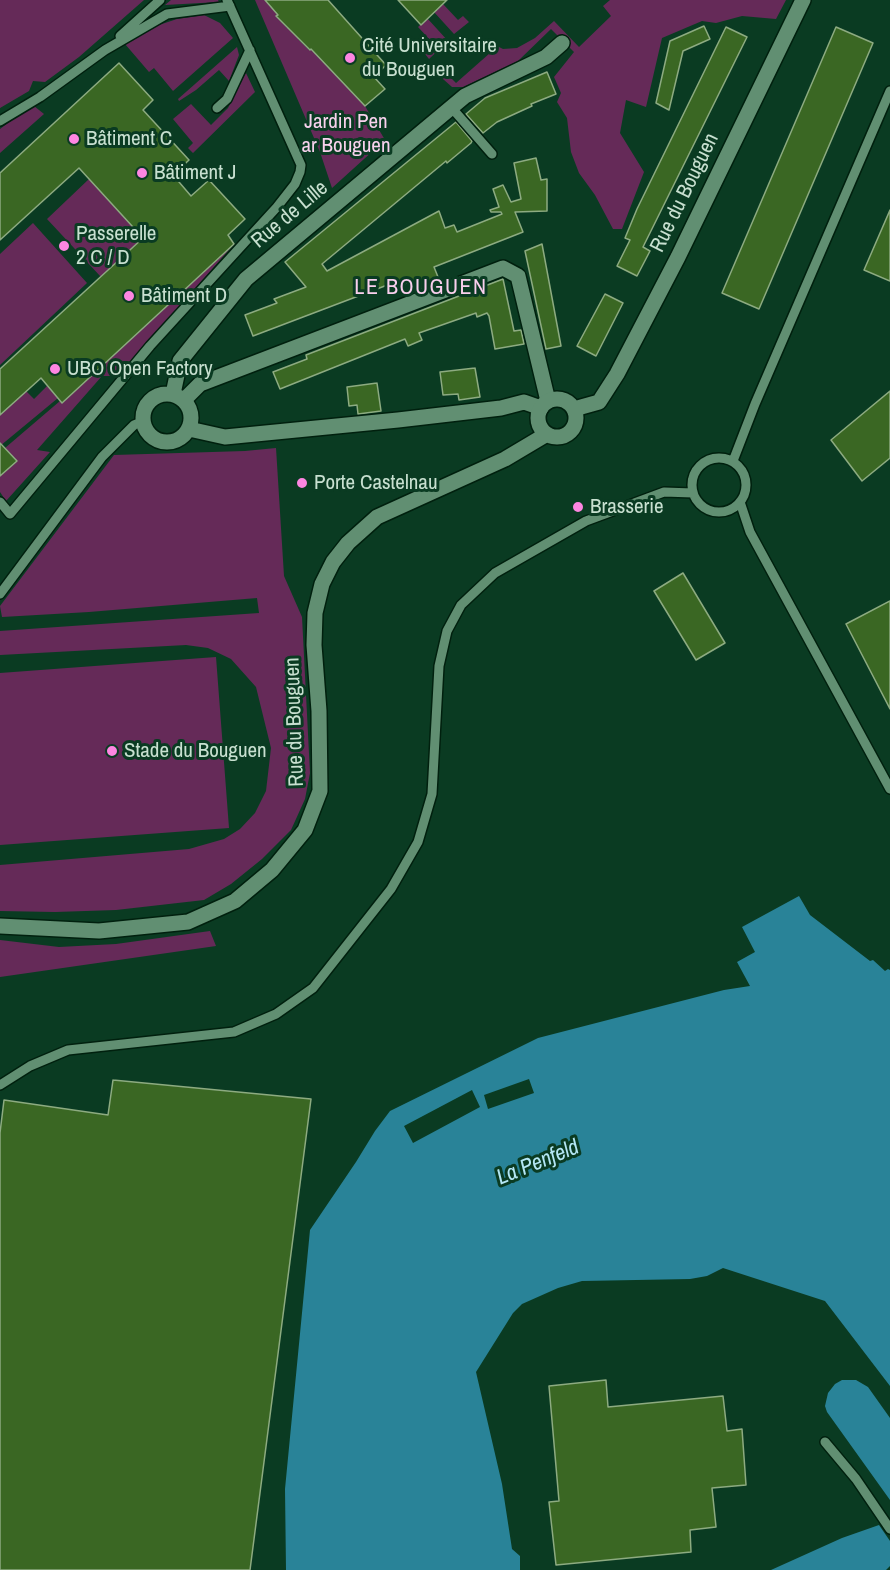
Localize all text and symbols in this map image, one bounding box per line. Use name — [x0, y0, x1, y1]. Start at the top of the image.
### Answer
place label: Cité Universitaire du Bouguen — [362, 33, 497, 83]
marker: Cité Universitaire du Bouguen — [343, 51, 357, 65]
park label: Jardin Pen ar Bouguen — [301, 109, 391, 159]
place label: Bâtiment C — [86, 126, 172, 152]
street label: Rue du Bouguen — [645, 129, 725, 257]
marker: Bâtiment C — [67, 132, 81, 146]
place label: Bâtiment J — [154, 160, 236, 186]
marker: Bâtiment J — [135, 166, 149, 180]
street label: Rue de Lille — [247, 176, 333, 254]
place label: Passerelle 2 C / D — [76, 221, 156, 271]
marker: Passerelle 2 C / D — [57, 239, 71, 253]
district label: LE BOUGUEN — [354, 275, 488, 301]
place label: Bâtiment D — [141, 283, 227, 309]
marker: Bâtiment D — [122, 289, 136, 303]
place label: UBO Open Factory — [67, 356, 213, 382]
marker: UBO Open Factory — [48, 362, 62, 376]
place label: Porte Castelnau — [314, 470, 437, 496]
marker: Porte Castelnau — [295, 476, 309, 490]
place label: Brasserie — [590, 494, 664, 520]
marker: Brasserie — [571, 500, 585, 514]
street label: Rue du Bouguen — [280, 657, 310, 787]
place label: Stade du Bouguen — [124, 738, 267, 764]
marker: Stade du Bouguen — [105, 744, 119, 758]
water label: La Penfeld — [493, 1135, 583, 1191]

